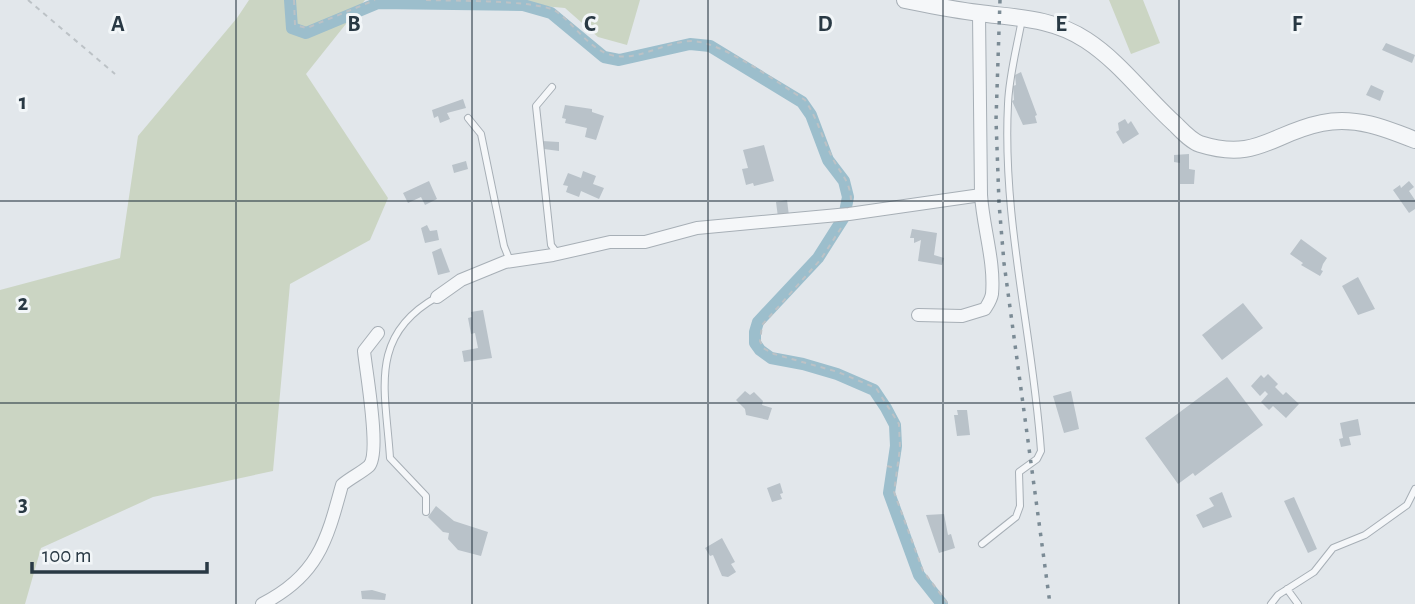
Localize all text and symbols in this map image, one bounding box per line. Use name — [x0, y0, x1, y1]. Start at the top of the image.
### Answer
text: A — [111, 13, 125, 36]
text: B — [347, 13, 361, 36]
text: C — [584, 13, 596, 36]
text: D — [817, 13, 833, 36]
text: E — [1055, 13, 1067, 36]
text: F — [1292, 13, 1303, 36]
text: 1 — [19, 91, 27, 114]
text: 2 — [18, 292, 29, 315]
text: 3 — [18, 493, 28, 516]
scale bar — [32, 530, 206, 574]
text: 100 m — [42, 545, 92, 566]

